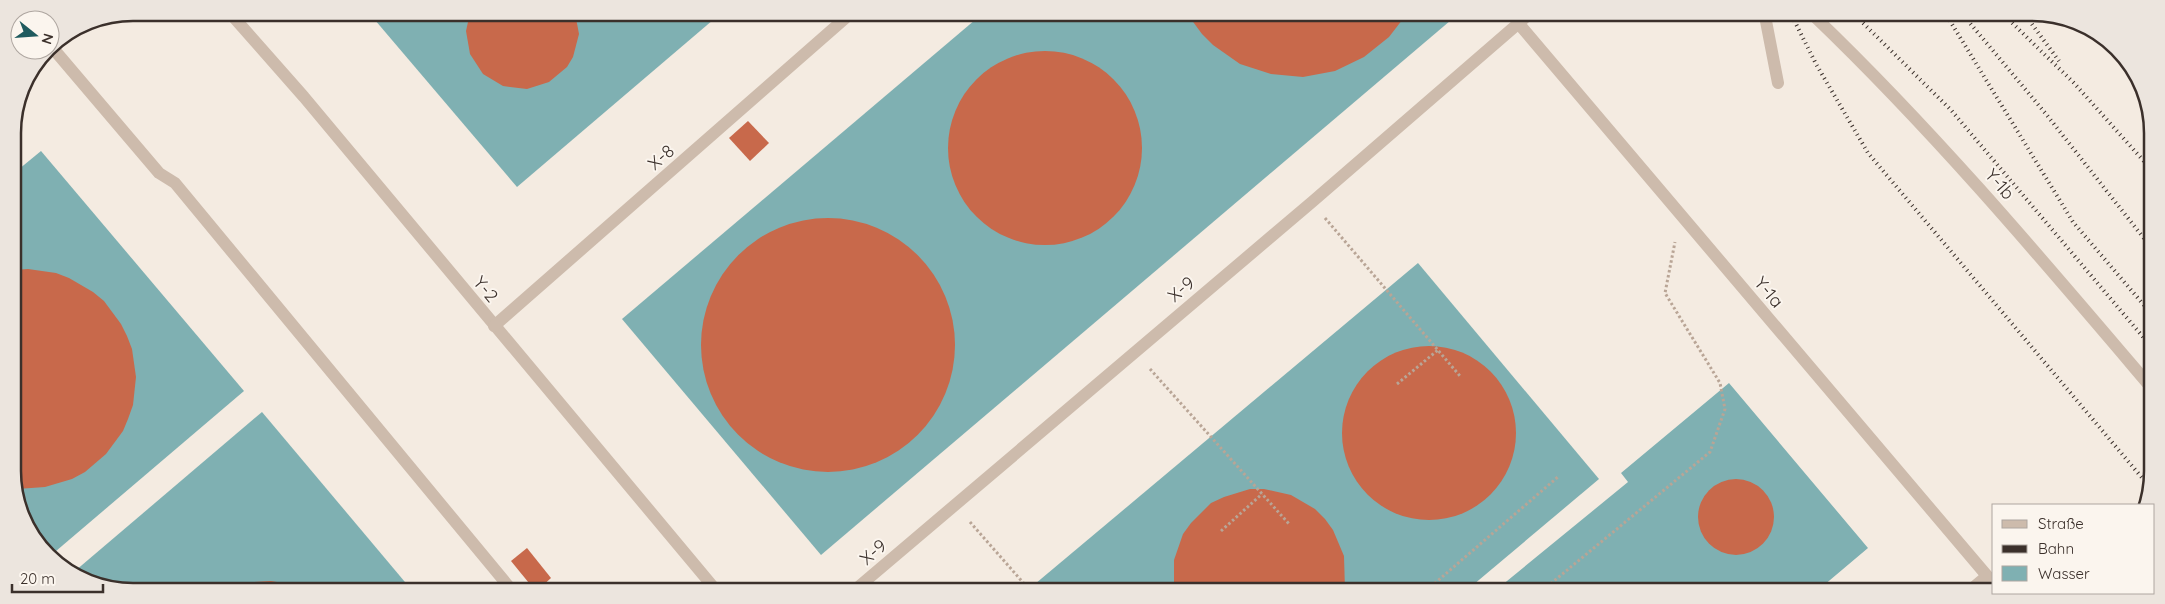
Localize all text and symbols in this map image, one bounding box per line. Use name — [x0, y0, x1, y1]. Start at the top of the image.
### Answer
north arrow — [10, 10, 60, 60]
text: N — [37, 31, 58, 46]
street label: X-8 — [643, 139, 679, 175]
street label: Y-1b — [1980, 164, 2020, 204]
street label: Y-2 — [468, 271, 504, 307]
street label: X-9 — [1163, 271, 1199, 307]
street label: Y-1a — [1749, 272, 1789, 312]
legend — [1992, 504, 2155, 594]
text: Straße — [2038, 514, 2084, 533]
street label: X-9 — [855, 534, 891, 570]
text: Bahn — [2038, 539, 2074, 558]
scale bar — [12, 562, 104, 594]
text: Wasser — [2038, 564, 2090, 583]
text: 20 m — [20, 569, 55, 588]

